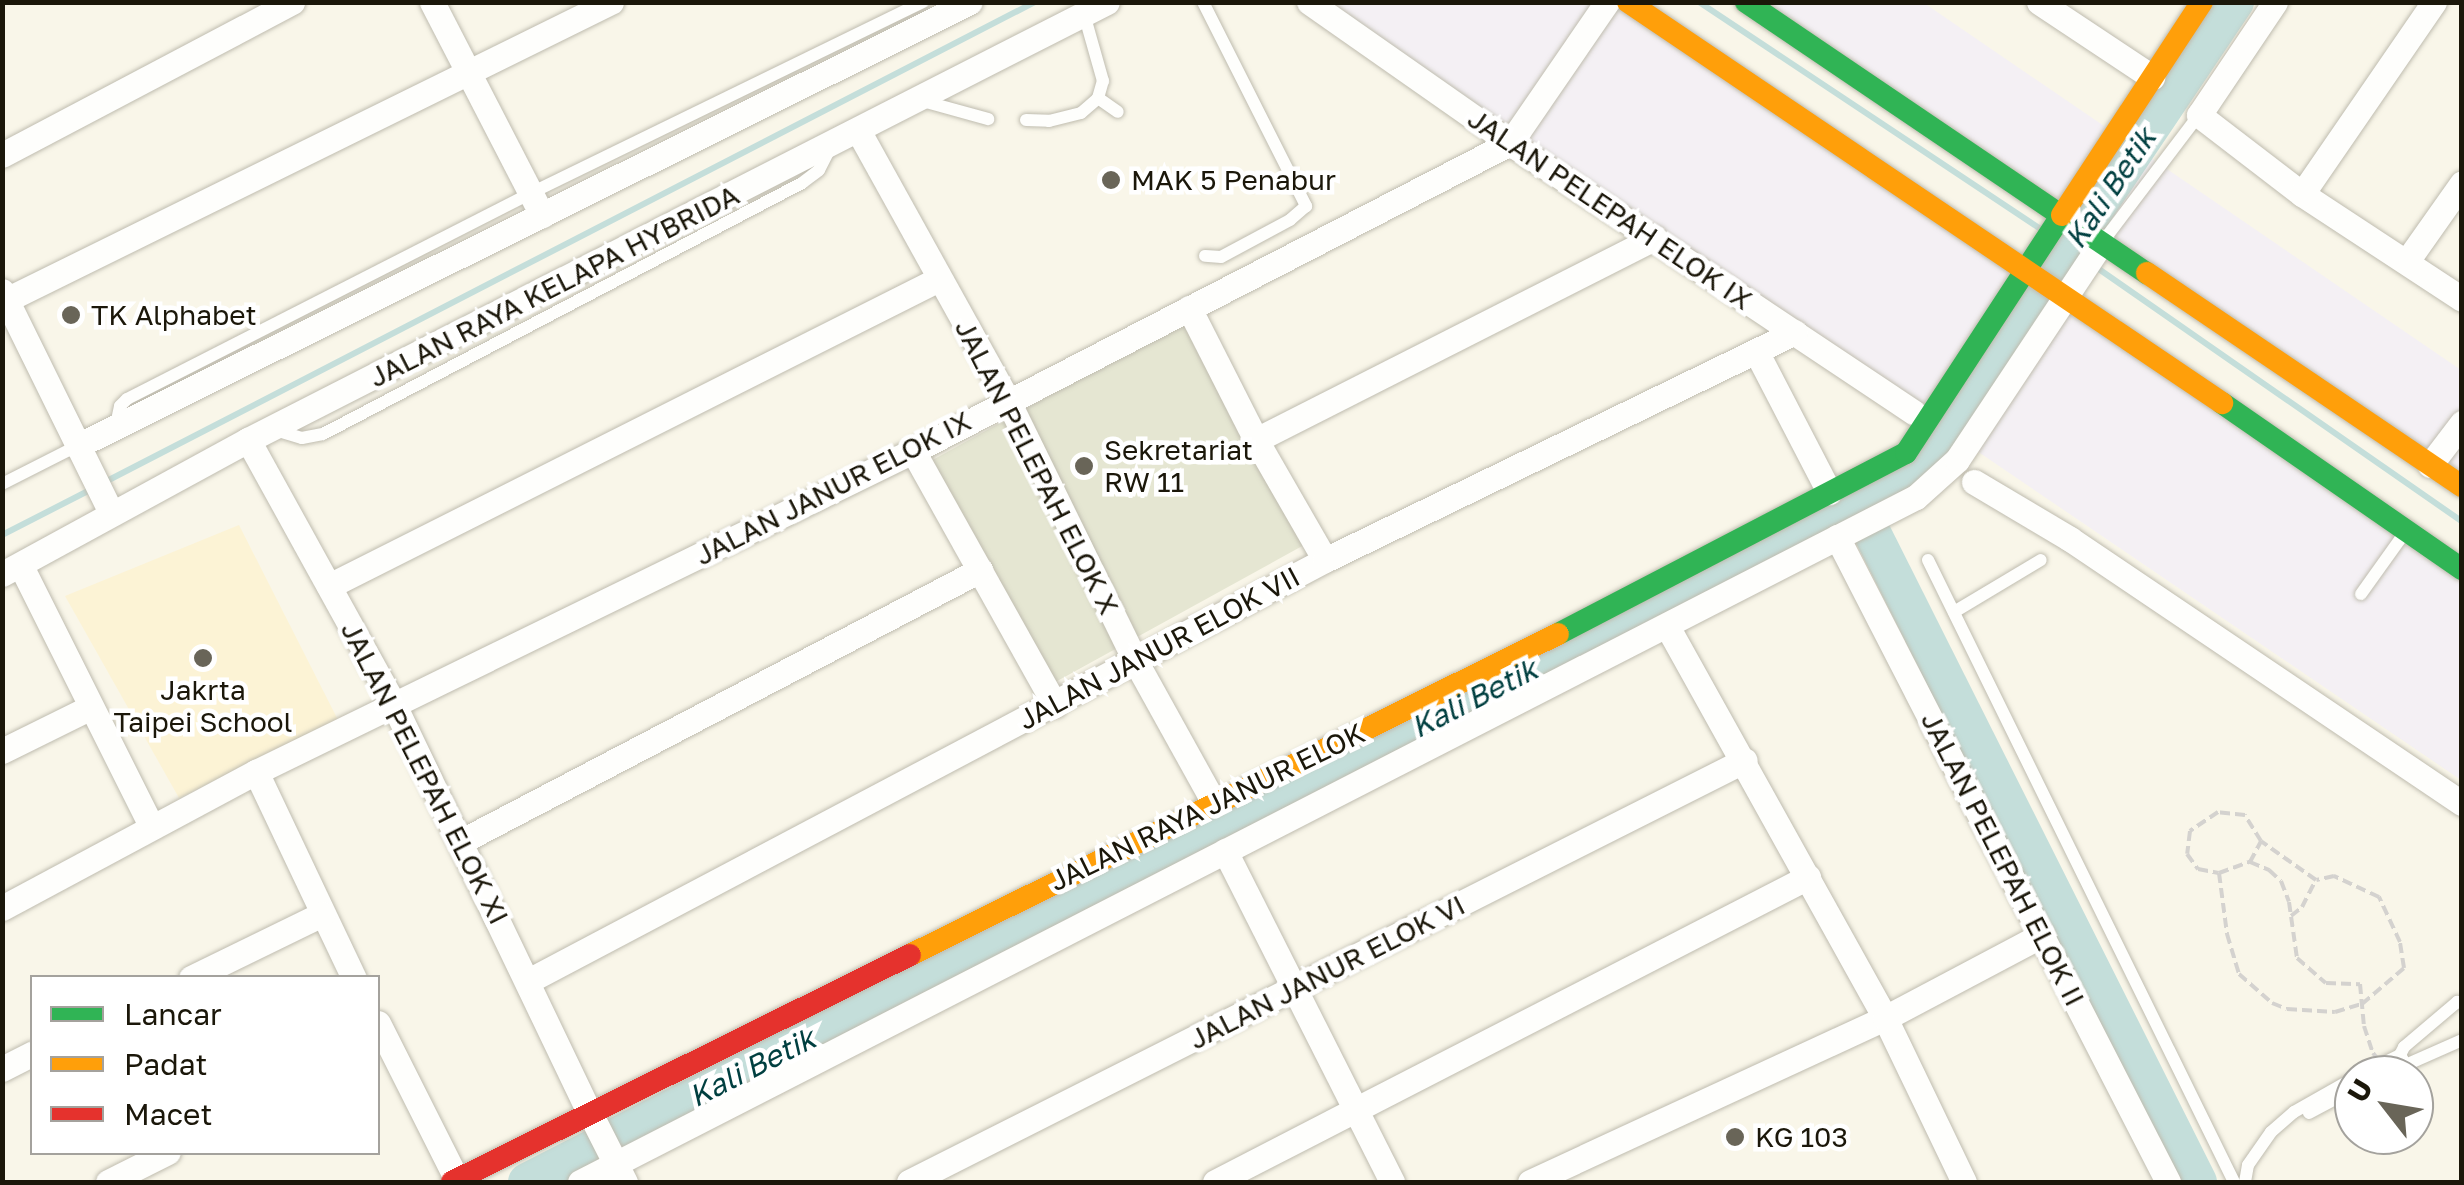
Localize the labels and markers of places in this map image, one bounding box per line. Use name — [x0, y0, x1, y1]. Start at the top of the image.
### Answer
place label: MAK 5 Penabur — [1131, 163, 1336, 197]
marker: MAK 5 Penabur — [1100, 169, 1122, 191]
place label: TK Alphabet — [91, 298, 257, 332]
marker: TK Alphabet — [60, 304, 82, 326]
place label: Sekretariat RW 11 — [1104, 433, 1253, 499]
marker: Sekretariat RW 11 — [1073, 455, 1095, 477]
marker: Jakrta Taipei School — [192, 647, 214, 669]
place label: Jakrta Taipei School — [113, 673, 293, 739]
place label: KG 103 — [1755, 1120, 1848, 1154]
marker: KG 103 — [1724, 1126, 1746, 1148]

